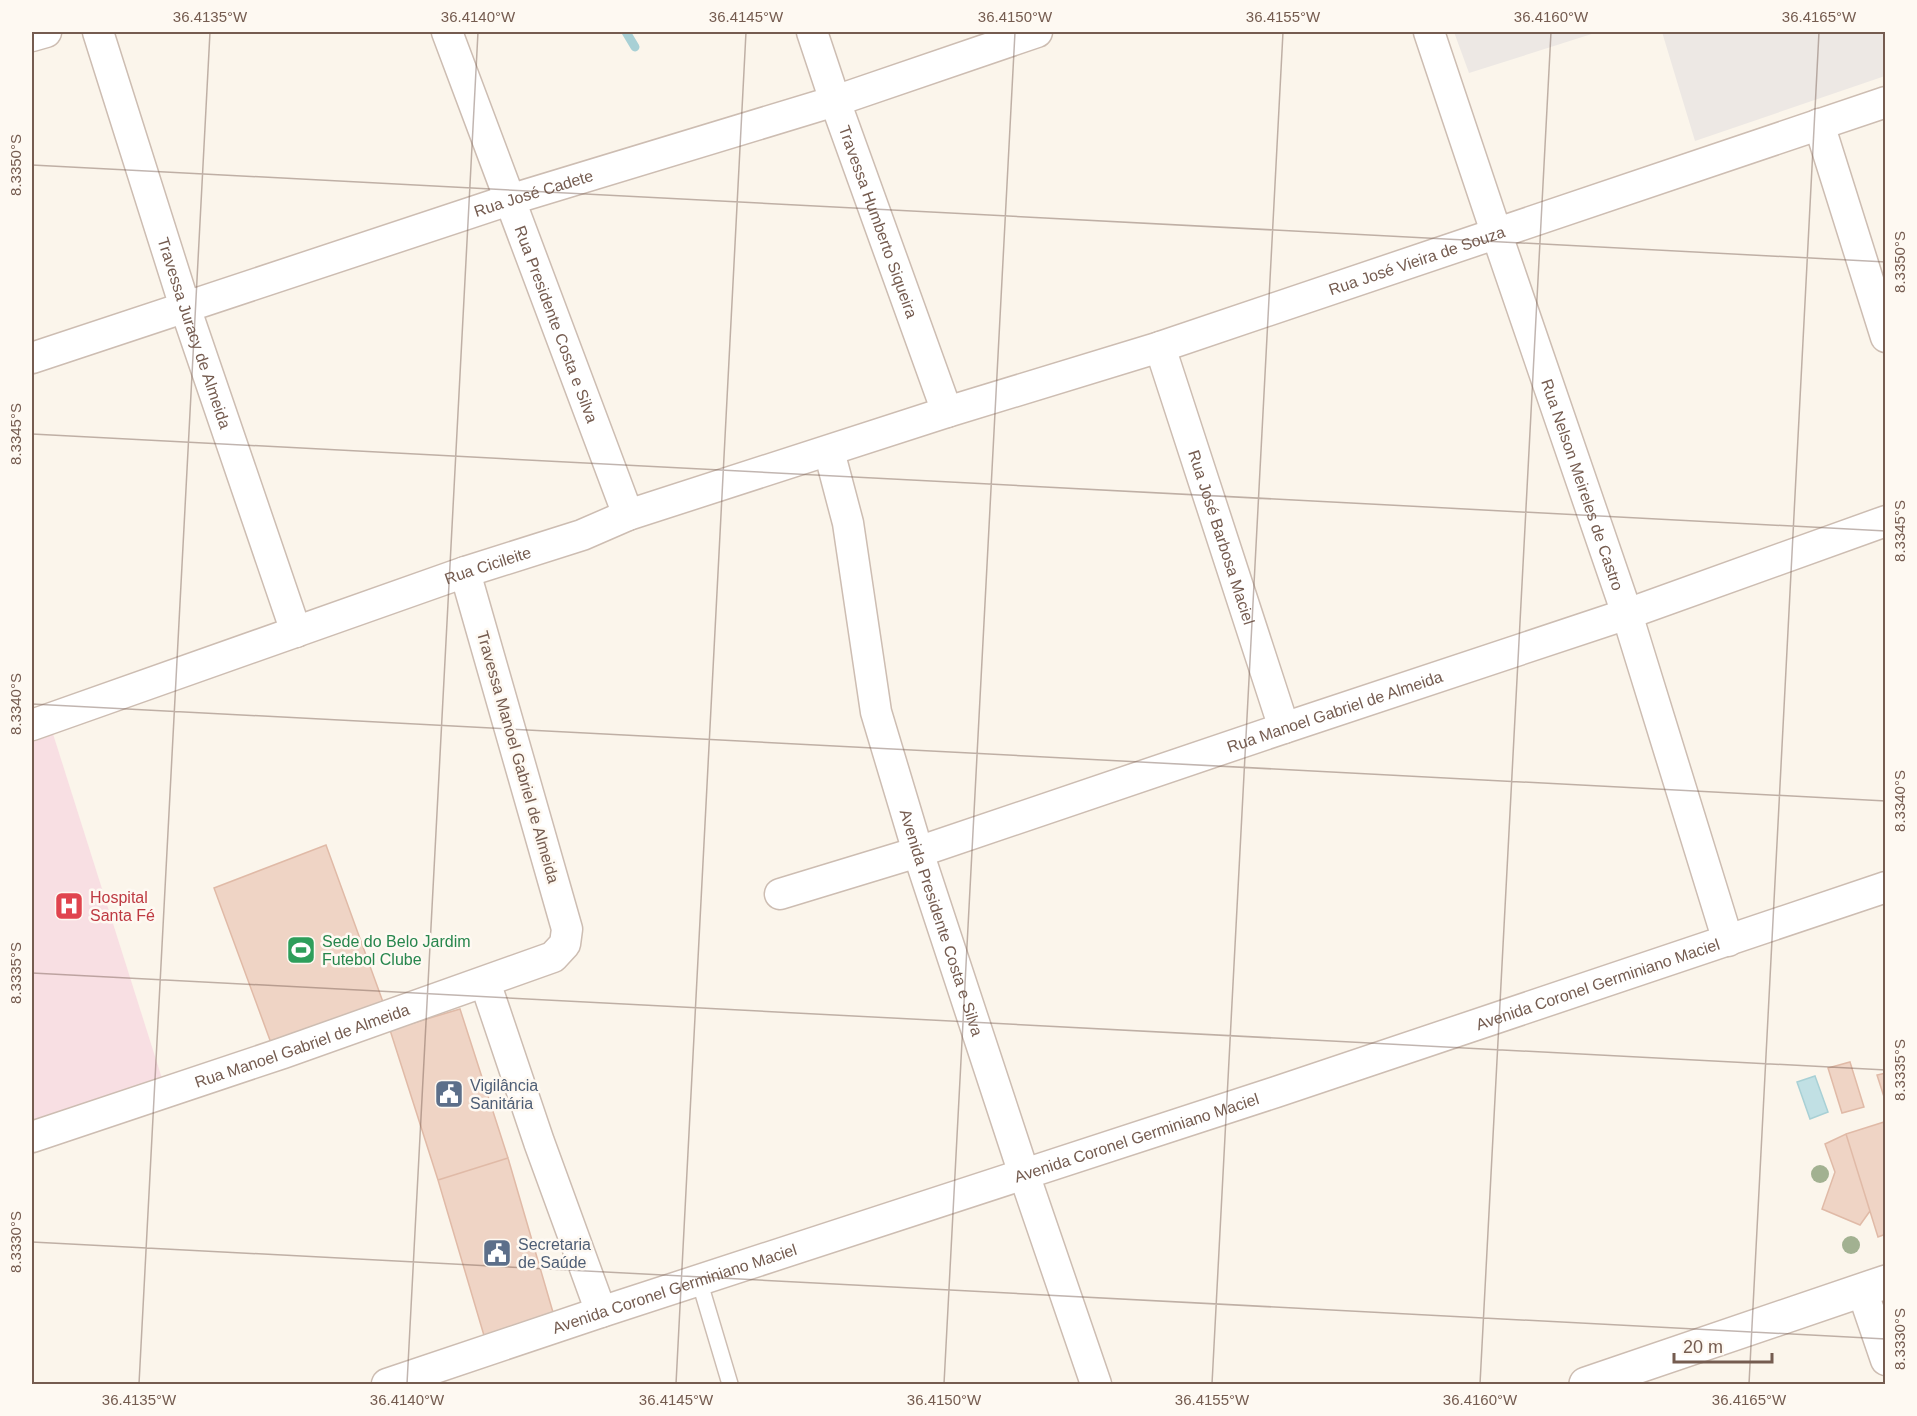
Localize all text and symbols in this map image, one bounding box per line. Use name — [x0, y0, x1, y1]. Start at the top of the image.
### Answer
text: 36.4135°W — [173, 8, 248, 25]
text: 36.4140°W — [441, 8, 516, 25]
text: 36.4145°W — [709, 8, 784, 25]
text: 36.4150°W — [978, 8, 1053, 25]
text: 36.4155°W — [1246, 8, 1321, 25]
text: 36.4160°W — [1514, 8, 1589, 25]
text: 36.4165°W — [1782, 8, 1857, 25]
street label: Travessa Humberto Siqueira — [836, 123, 921, 320]
text: 8.3350°S — [7, 134, 24, 196]
street label: Rua José Cadete — [472, 166, 595, 219]
street label: Rua Presidente Costa e Silva — [512, 223, 601, 425]
street label: Rua José Vieira de Souza — [1326, 223, 1507, 298]
text: 8.3350°S — [1891, 231, 1908, 293]
street label: Travessa Juracy de Almeida — [155, 235, 234, 431]
street label: Rua Nelson Meireles de Castro — [1539, 377, 1627, 593]
text: 8.3345°S — [7, 403, 24, 465]
street label: Rua José Barbosa Maciel — [1186, 448, 1258, 627]
text: 8.3345°S — [1891, 500, 1908, 562]
street label: Rua Cicileite — [442, 543, 533, 587]
street label: Travessa Manoel Gabriel de Almeida — [474, 629, 562, 885]
street label: Rua Manoel Gabriel de Almeida — [1225, 667, 1445, 755]
text: 8.3340°S — [7, 673, 24, 735]
text: 8.3340°S — [1891, 770, 1908, 832]
street label: Avenida Presidente Costa e Silva — [897, 807, 986, 1038]
place label: Hospital Santa Fé — [90, 889, 155, 924]
hospital icon: Hospital Santa Fé — [53, 890, 85, 922]
place label: Sede do Belo Jardim Futebol Clube — [322, 933, 471, 968]
sports icon: Sede do Belo Jardim Futebol Clube — [285, 934, 317, 966]
street label: Avenida Coronel Germiniano Maciel — [1474, 935, 1722, 1033]
text: 8.3335°S — [7, 942, 24, 1004]
street label: Rua Manoel Gabriel de Almeida — [192, 1000, 412, 1090]
text: 8.3335°S — [1891, 1039, 1908, 1101]
place label: Vigilância Sanitária — [470, 1077, 538, 1112]
public building icon: Vigilância Sanitária — [433, 1078, 465, 1110]
street label: Avenida Coronel Germiniano Maciel — [1012, 1090, 1261, 1185]
text: 8.3330°S — [7, 1211, 24, 1273]
place label: Secretaria de Saúde — [518, 1236, 591, 1271]
public building icon: Secretaria de Saúde — [481, 1237, 513, 1269]
street label: Avenida Coronel Germiniano Maciel — [550, 1240, 799, 1336]
text: 8.3330°S — [1891, 1308, 1908, 1370]
scale bar — [1674, 1326, 1772, 1364]
text: 20 m — [1683, 1337, 1723, 1357]
text: 36.4135°W — [102, 1391, 177, 1408]
text: 36.4140°W — [370, 1391, 445, 1408]
text: 36.4145°W — [639, 1391, 714, 1408]
text: 36.4150°W — [907, 1391, 982, 1408]
text: 36.4155°W — [1175, 1391, 1250, 1408]
text: 36.4160°W — [1443, 1391, 1518, 1408]
text: 36.4165°W — [1712, 1391, 1787, 1408]

